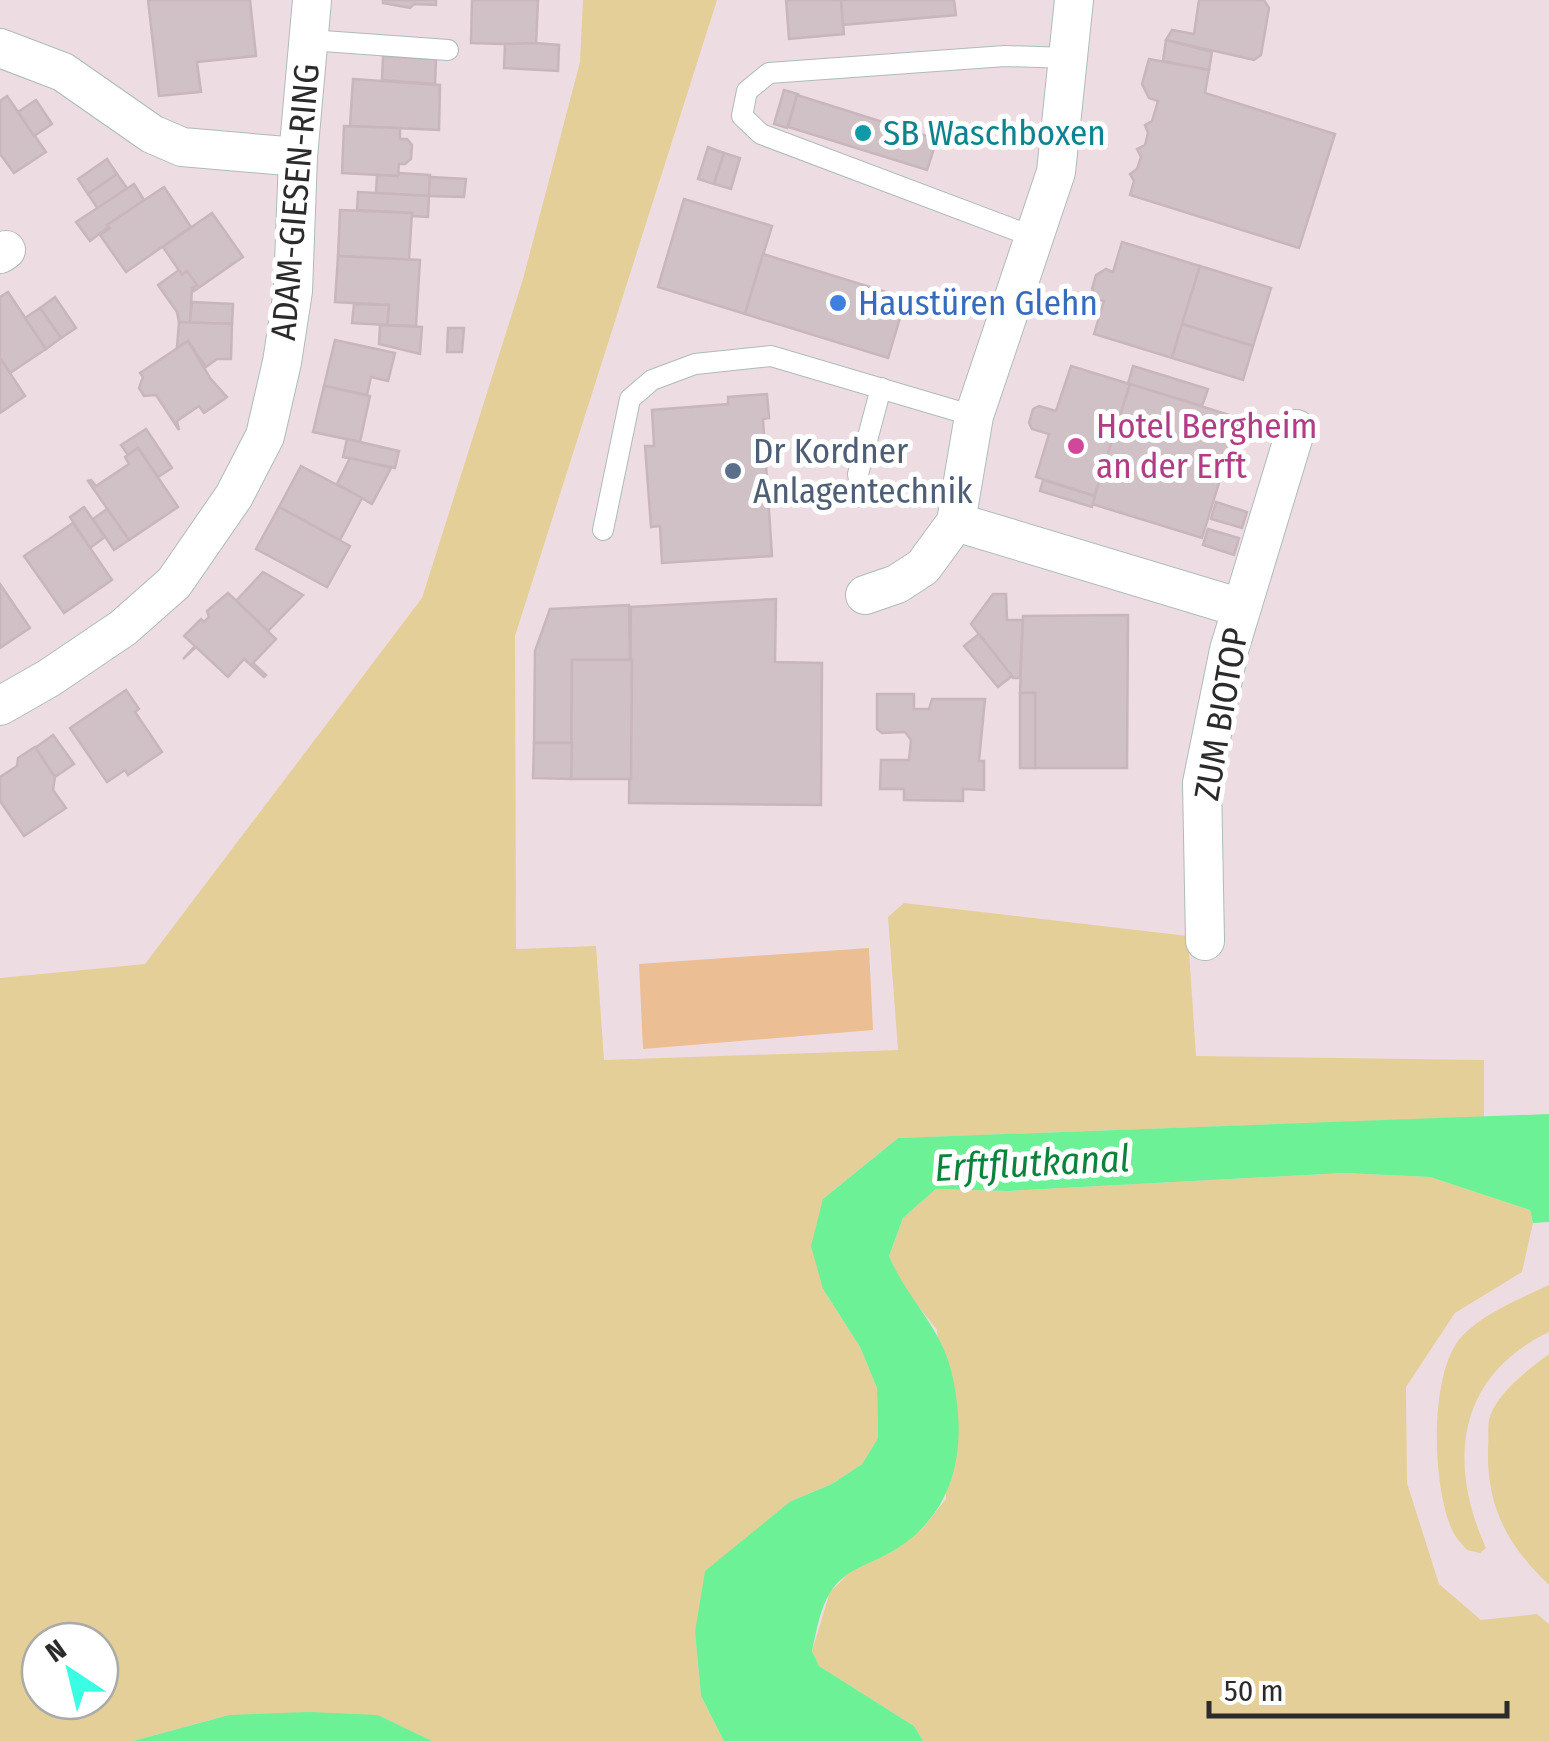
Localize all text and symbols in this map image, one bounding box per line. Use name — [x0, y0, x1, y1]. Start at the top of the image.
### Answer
street label: ADAM-GIESEN-RING — [262, 62, 328, 342]
place label: SB Waschboxen — [883, 112, 1106, 154]
marker: SB Waschboxen — [852, 122, 874, 144]
place label: Haustüren Glehn — [858, 282, 1098, 324]
marker: Haustüren Glehn — [827, 292, 849, 314]
place label: Hotel Bergheim an der Erft — [1096, 405, 1317, 487]
place label: Dr Kordner Anlagentechnik — [753, 430, 973, 512]
marker: Hotel Bergheim an der Erft — [1065, 435, 1087, 457]
marker: Dr Kordner Anlagentechnik — [722, 460, 744, 482]
street label: ZUM BIOTOP — [1185, 625, 1257, 803]
water label: Erftflutkanal — [933, 1135, 1131, 1191]
north arrow — [20, 1621, 120, 1721]
text: N — [40, 1633, 72, 1669]
scale bar — [1209, 1656, 1506, 1718]
text: 50 m — [1224, 1673, 1284, 1709]

